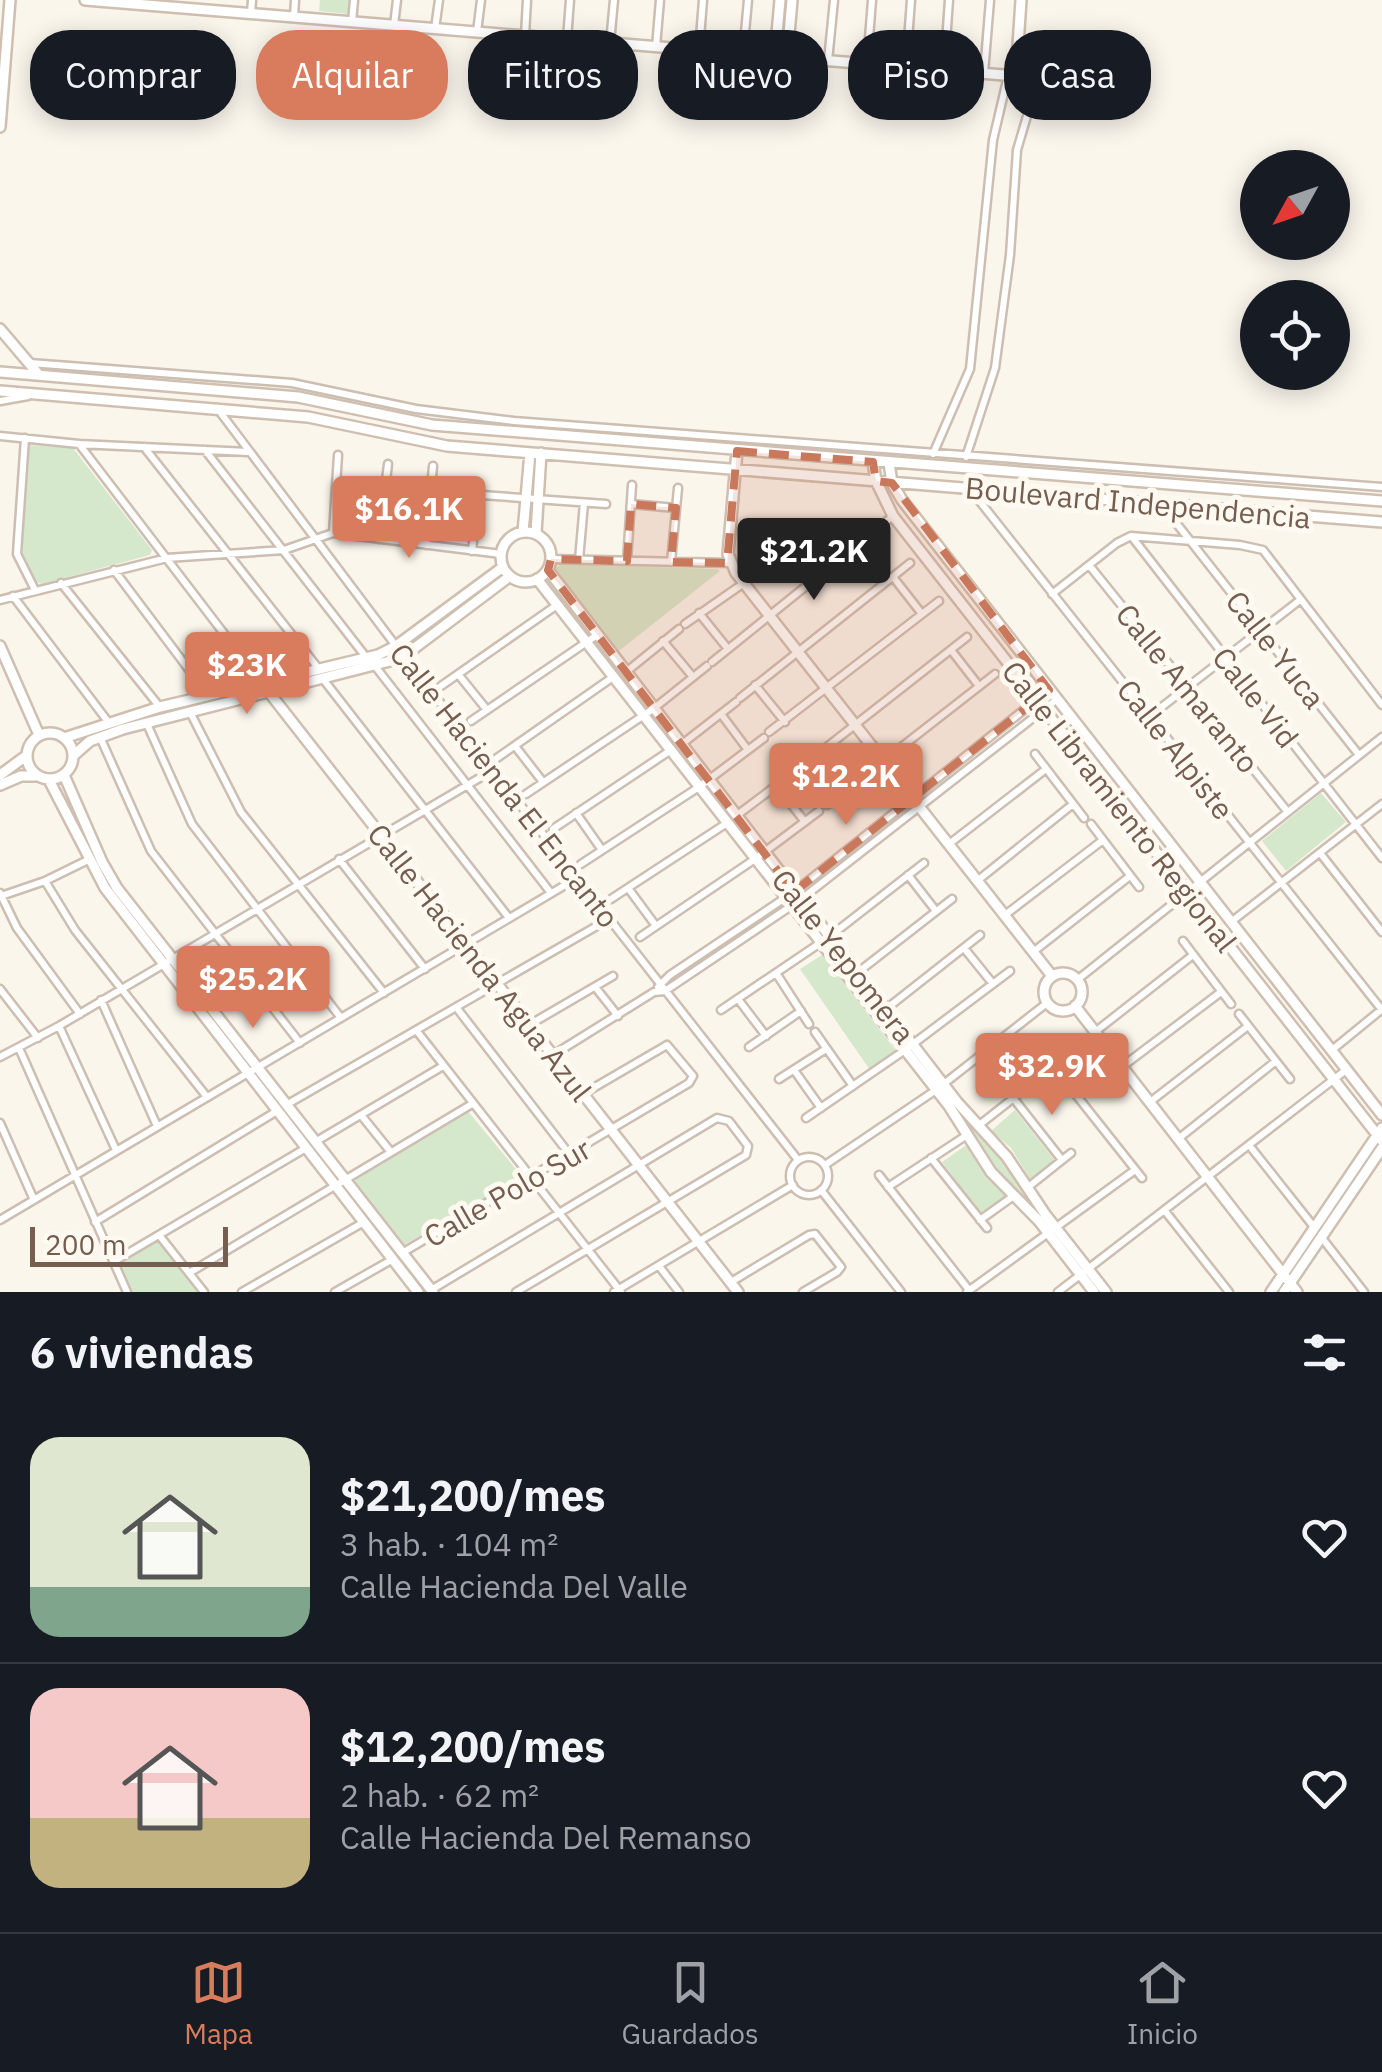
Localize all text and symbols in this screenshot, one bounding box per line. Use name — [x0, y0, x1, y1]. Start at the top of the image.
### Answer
chip: Comprar — [30, 30, 236, 120]
chip: Alquilar — [256, 30, 448, 120]
chip: Filtros — [468, 30, 638, 120]
chip: Nuevo — [658, 30, 828, 120]
chip: Piso — [848, 30, 984, 120]
chip: Casa — [1004, 30, 1151, 120]
north arrow — [1240, 150, 1350, 260]
map controls — [1240, 150, 1350, 390]
button: locate — [1240, 280, 1350, 390]
street label: Boulevard Independencia — [963, 467, 1313, 537]
pin: $16.1K — [328, 476, 490, 561]
text: $16.1K — [354, 487, 464, 529]
pin: $21.2K — [733, 518, 895, 603]
text: $21.2K — [759, 529, 869, 571]
street label: Calle Yuca — [1218, 582, 1334, 716]
street label: Calle Amaranto — [1108, 595, 1268, 781]
pin: $23K — [188, 632, 306, 717]
street label: Calle Hacienda El Encanto — [382, 635, 628, 935]
street label: Calle Vid — [1204, 639, 1308, 755]
text: $23K — [207, 643, 287, 685]
street label: Calle Libramiento Regional — [994, 652, 1246, 960]
street label: Calle Alpiste — [1109, 671, 1243, 827]
pin: $12.2K — [765, 743, 927, 828]
text: $12.2K — [791, 754, 901, 796]
street label: Calle Hacienda Agua Azul — [359, 815, 601, 1109]
street label: Calle Yepomera — [764, 861, 924, 1051]
pin: $25.2K — [172, 946, 334, 1031]
text: $25.2K — [198, 957, 308, 999]
pin: $32.9K — [971, 1033, 1133, 1118]
text: $32.9K — [997, 1044, 1107, 1086]
street label: Calle Polo Sur — [417, 1129, 597, 1255]
scale bar — [30, 1222, 228, 1266]
text: 200 m — [45, 1226, 126, 1263]
text: 6 viviendas — [30, 1325, 254, 1380]
icon: filters — [1297, 1325, 1352, 1380]
text: $21,200/mes — [340, 1468, 605, 1523]
icon: home — [110, 1477, 230, 1597]
icon: heart — [1297, 1510, 1352, 1565]
text: 3 hab. · 104 m² — [340, 1523, 558, 1565]
text: Calle Hacienda Del Valle — [340, 1565, 688, 1607]
text: $12,200/mes — [340, 1719, 605, 1774]
icon: home — [110, 1728, 230, 1848]
icon: heart — [1297, 1761, 1352, 1816]
text: 2 hab. · 62 m² — [340, 1774, 539, 1816]
text: Calle Hacienda Del Remanso — [340, 1816, 752, 1858]
tab: Mapa — [184, 1955, 253, 2052]
tab: Guardados — [621, 1955, 759, 2052]
tab: Inicio — [1127, 1955, 1198, 2052]

